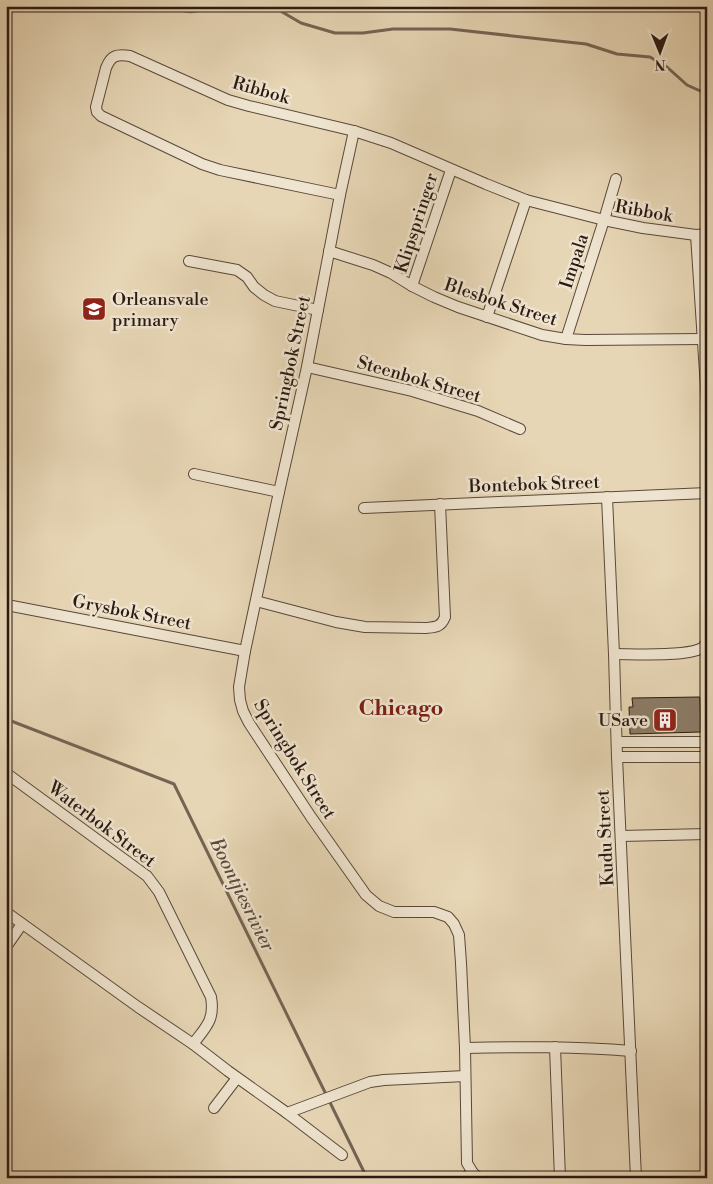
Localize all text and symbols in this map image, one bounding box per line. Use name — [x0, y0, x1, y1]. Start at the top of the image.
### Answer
north arrow — [636, 28, 686, 78]
text: N — [655, 55, 666, 73]
street label: Ribbok — [230, 71, 294, 110]
street label: Klipspringer — [389, 170, 444, 276]
street label: Ribbok — [613, 195, 676, 228]
street label: Impala — [555, 230, 594, 292]
street label: Blesbok Street — [441, 273, 561, 332]
place label: Orleansvale primary — [112, 288, 208, 332]
street label: Springbok Street — [265, 293, 316, 433]
school or university icon: Orleansvale primary — [81, 296, 107, 322]
street label: Steenbok Street — [354, 351, 484, 408]
street label: Bontebok Street — [467, 471, 601, 498]
street label: Grysbok Street — [70, 590, 194, 635]
street label: Springbok Street — [248, 695, 341, 824]
district label: Chicago — [358, 695, 444, 722]
building icon: USave — [652, 707, 678, 733]
place label: USave — [598, 709, 648, 732]
street label: Waterbok Street — [42, 776, 161, 873]
street label: Kudu Street — [591, 788, 620, 887]
water label: Boontjiesrivier — [204, 833, 280, 956]

